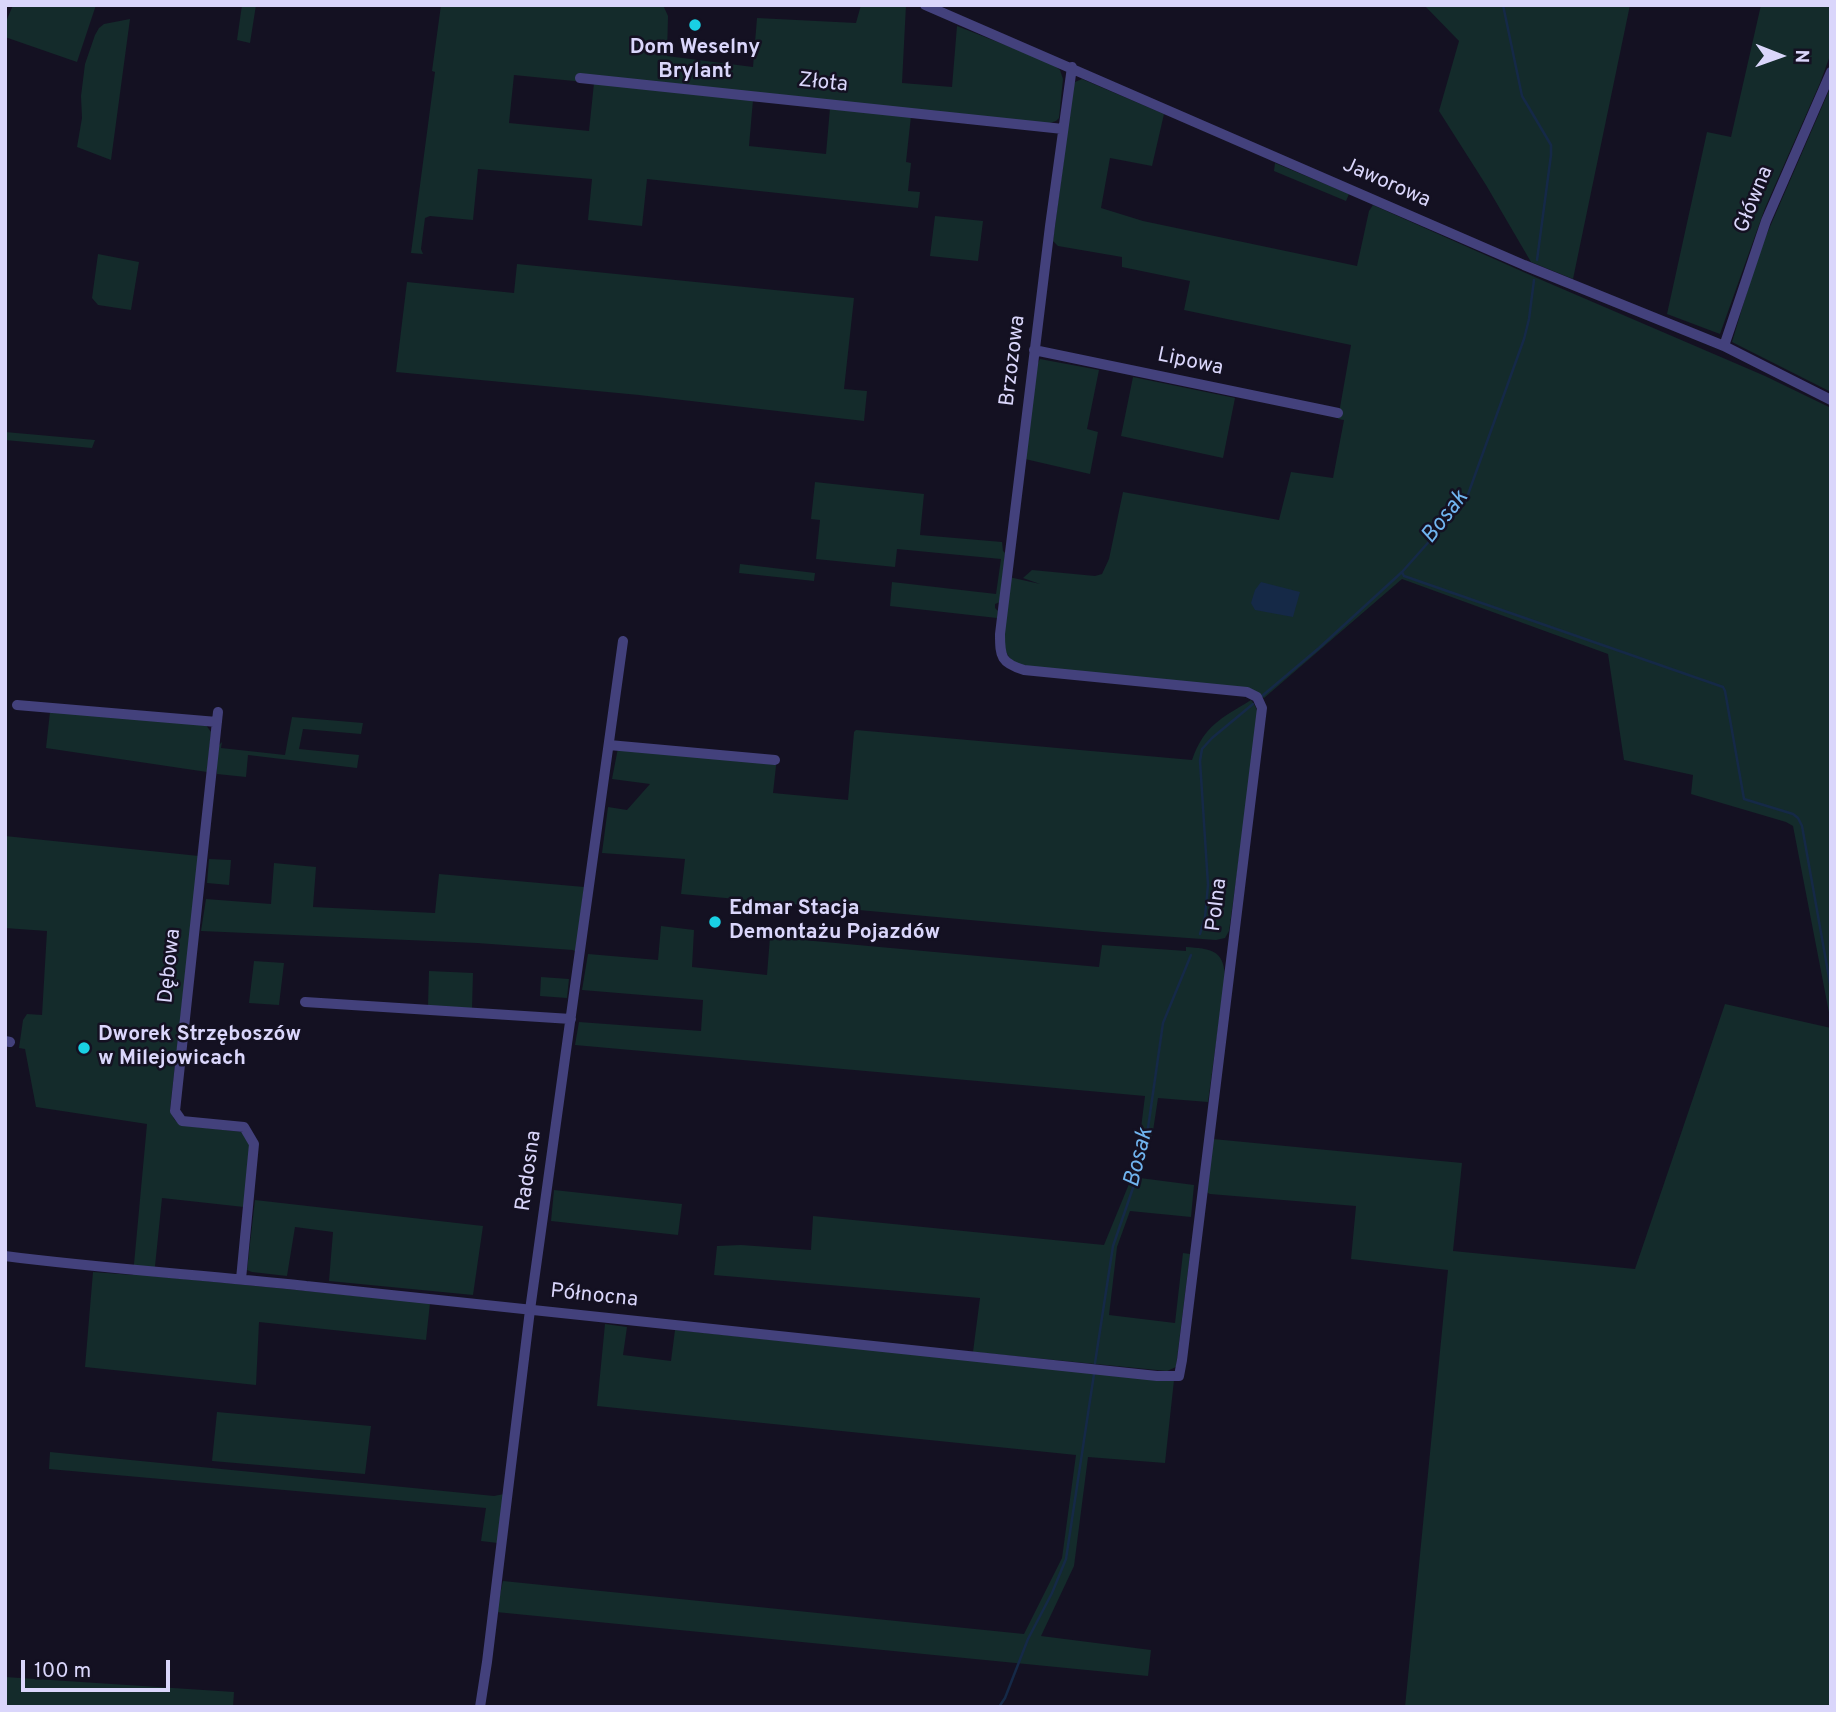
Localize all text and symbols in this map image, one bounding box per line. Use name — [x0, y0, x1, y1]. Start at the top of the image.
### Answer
marker: Dom Weselny Brylant — [687, 17, 703, 33]
north arrow — [1745, 21, 1815, 91]
place label: Dom Weselny Brylant — [630, 36, 760, 86]
text: N — [1789, 49, 1813, 63]
street label: Złota — [797, 69, 849, 99]
street label: Jaworowa — [1338, 153, 1434, 215]
street label: Główna — [1730, 163, 1780, 237]
street label: Brzozowa — [996, 314, 1032, 408]
street label: Lipowa — [1155, 344, 1225, 382]
water label: Bosak — [1417, 486, 1475, 550]
street label: Polna — [1202, 877, 1234, 933]
place label: Edmar Stacja Demontażu Pojazdów — [729, 897, 940, 947]
marker: Edmar Stacja Demontażu Pojazdów — [707, 914, 723, 930]
street label: Dębowa — [155, 927, 187, 1005]
place label: Dworek Strzęboszów w Milejowicach — [98, 1023, 301, 1073]
marker: Dworek Strzęboszów w Milejowicach — [76, 1040, 92, 1056]
water label: Bosak — [1119, 1126, 1161, 1190]
street label: Radosna — [512, 1129, 548, 1213]
street label: Północna — [549, 1280, 639, 1314]
scale bar — [24, 1646, 173, 1690]
text: 100 m — [34, 1658, 91, 1685]

